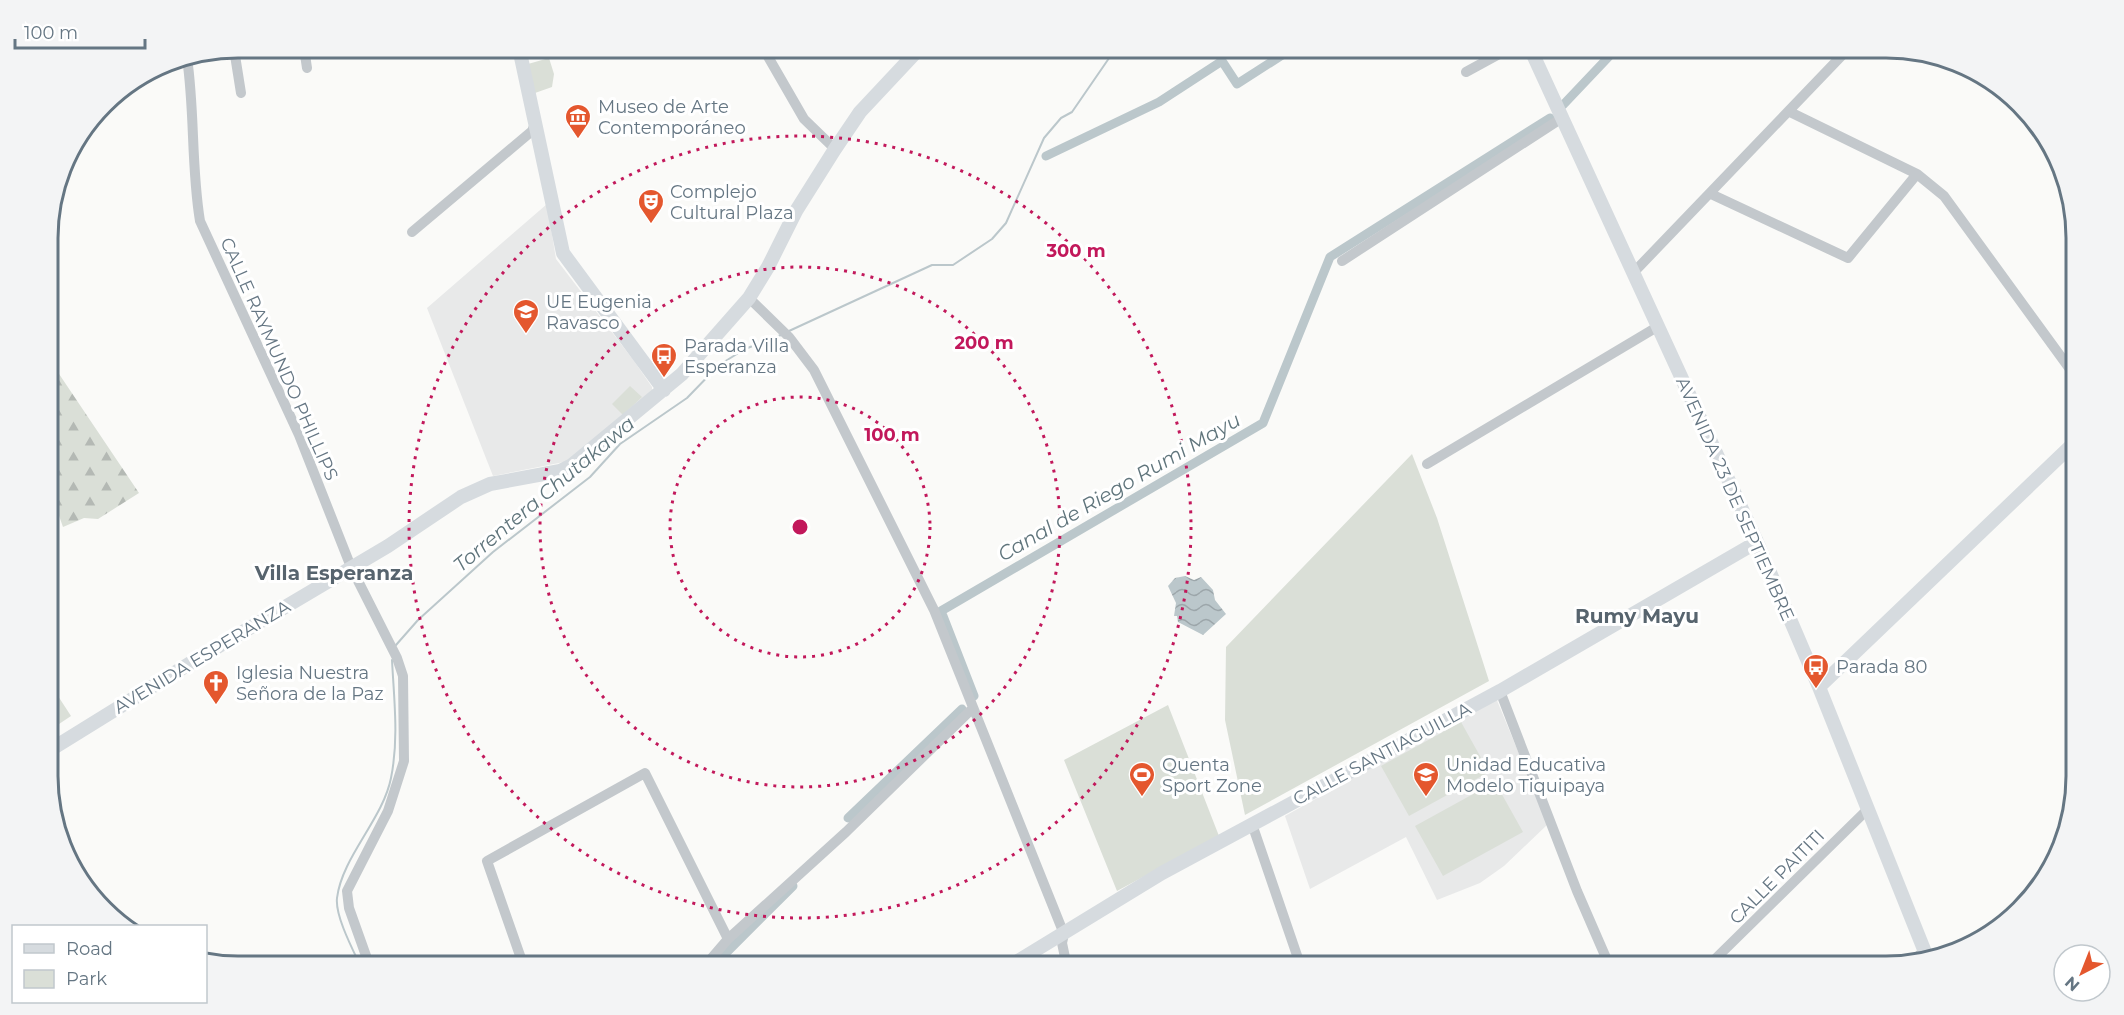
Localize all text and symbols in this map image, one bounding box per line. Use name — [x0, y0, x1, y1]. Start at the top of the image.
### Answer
scale bar — [15, 12, 146, 50]
text: 100 m — [24, 22, 78, 44]
place label: Museo de Arte Contemporáneo — [598, 96, 746, 139]
museum icon: Museo de Arte Contemporáneo — [563, 102, 593, 140]
place label: Complejo Cultural Plaza — [670, 181, 794, 224]
theatre icon: Complejo Cultural Plaza — [636, 187, 666, 225]
street label: CALLE RAYMUNDO PHILLIPS — [215, 234, 343, 484]
text: 300 m — [1045, 240, 1106, 262]
place label: UE Eugenia Ravasco — [546, 291, 652, 334]
school or university icon: UE Eugenia Ravasco — [511, 297, 541, 335]
text: 200 m — [954, 332, 1014, 354]
place label: Parada Villa Esperanza — [684, 335, 789, 378]
bus stop icon: Parada Villa Esperanza — [649, 341, 679, 379]
street label: AVENIDA 23 DE SEPTIEMBRE — [1671, 374, 1799, 624]
water label: Canal de Riego Rumi Mayu — [993, 408, 1245, 566]
water label: Torrentera Chutakawa — [449, 411, 639, 577]
text: 100 m — [864, 424, 920, 446]
centre of rings — [790, 517, 810, 537]
district label: Villa Esperanza — [254, 561, 413, 585]
street label: AVENIDA ESPERANZA — [110, 595, 294, 718]
district label: Rumy Mayu — [1575, 604, 1699, 628]
bus stop icon: Parada 80 — [1801, 652, 1831, 690]
place label: Parada 80 — [1836, 656, 1927, 678]
place label: Iglesia Nuestra Señora de la Paz — [236, 662, 384, 705]
church icon: Iglesia Nuestra Señora de la Paz — [201, 668, 231, 706]
street label: CALLE SANTIAGUILLA — [1289, 698, 1475, 810]
place label: Quenta Sport Zone — [1162, 754, 1262, 797]
place label: Unidad Educativa Modelo Tiquipaya — [1446, 754, 1606, 797]
sports icon: Quenta Sport Zone — [1127, 760, 1157, 798]
school or university icon: Unidad Educativa Modelo Tiquipaya — [1411, 760, 1441, 798]
street label: CALLE PAITITI — [1725, 825, 1829, 929]
legend — [12, 925, 207, 1003]
text: Road — [66, 938, 113, 960]
north arrow — [2052, 943, 2112, 1003]
text: Park — [66, 968, 107, 990]
text: N — [2061, 972, 2083, 995]

